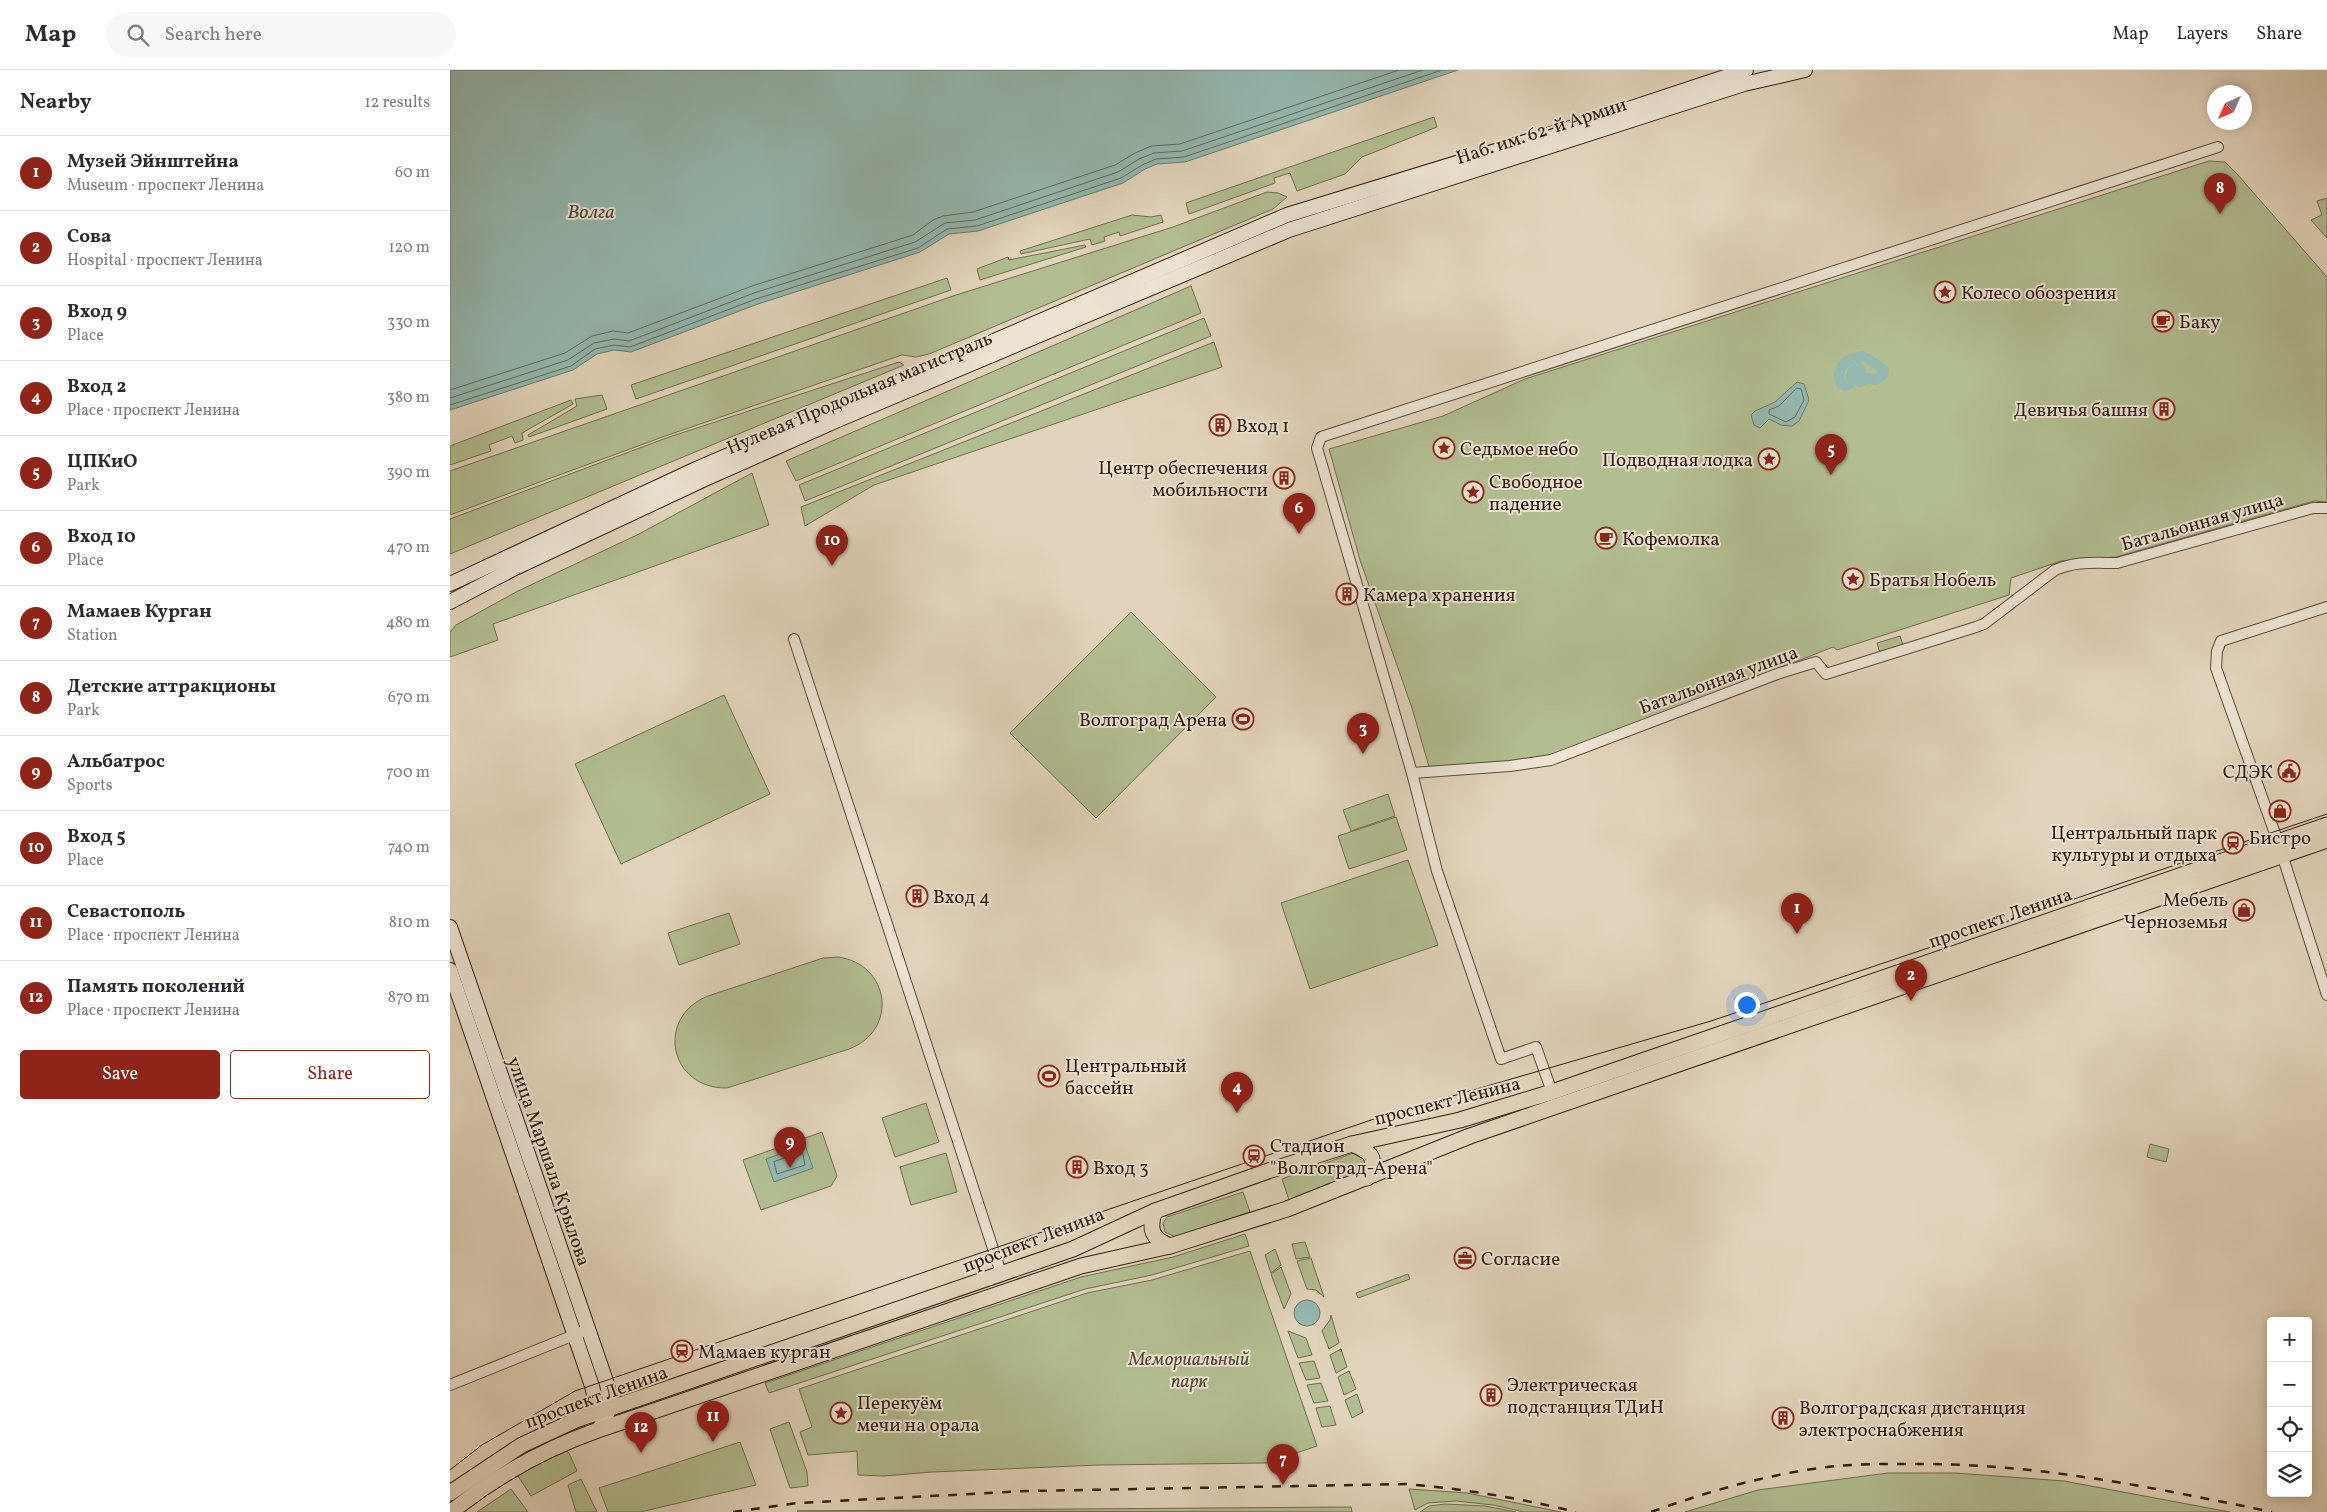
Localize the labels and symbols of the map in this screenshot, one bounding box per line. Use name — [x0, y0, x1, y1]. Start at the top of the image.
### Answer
north arrow — [2207, 85, 2252, 130]
street label: Наб. им. 62-й Армии — [1453, 92, 1630, 172]
pin: 8 — [2204, 173, 2236, 214]
water label: Волга — [567, 199, 615, 227]
place icon: Колесо обозрения — [1933, 280, 1957, 304]
place label: Колесо обозрения — [1961, 281, 2117, 307]
cafe icon: Баку — [2151, 309, 2175, 333]
place label: Баку — [2179, 310, 2220, 336]
street label: Нулевая Продольная магистраль — [723, 326, 997, 462]
building icon: Девичья башня — [2152, 397, 2176, 421]
place label: Девичья башня — [2014, 398, 2148, 424]
building icon: Вход 1 — [1208, 413, 1232, 437]
place label: Вход 1 — [1236, 414, 1289, 440]
pin: 5 — [1815, 434, 1847, 475]
place icon: Седьмое небо — [1432, 436, 1456, 460]
place label: Седьмое небо — [1460, 437, 1578, 463]
place icon: Подводная лодка — [1757, 447, 1781, 471]
place label: Подводная лодка — [1602, 448, 1753, 474]
place label: Центр обеспечения мобильности — [1098, 456, 1268, 504]
building icon: Центр обеспечения мобильности — [1272, 466, 1296, 490]
place label: Свободное падение — [1489, 470, 1583, 518]
place icon: Свободное падение — [1461, 480, 1485, 504]
street label: Батальонная улица — [2118, 487, 2287, 559]
pin: 6 — [1283, 493, 1315, 534]
pin: 10 — [816, 525, 848, 566]
cafe icon: Кофемолка — [1594, 526, 1618, 550]
place label: Кофемолка — [1622, 527, 1720, 553]
place icon: Братья Нобель — [1841, 567, 1865, 591]
place label: Братья Нобель — [1869, 568, 1996, 594]
building icon: Камера хранения — [1335, 582, 1359, 606]
place label: Камера хранения — [1363, 583, 1515, 609]
street label: Батальонная улица — [1635, 640, 1802, 722]
sports icon: Волгоград Арена — [1231, 707, 1255, 731]
place label: Волгоград Арена — [1079, 708, 1227, 734]
pin: 3 — [1347, 713, 1379, 754]
public building icon: СДЭК — [2277, 759, 2301, 783]
place label: СДЭК — [2223, 760, 2273, 786]
shop icon: Бистро — [2268, 799, 2292, 823]
place label: Центральный парк культуры и отдыха — [2051, 821, 2217, 869]
place label: Бистро — [2249, 826, 2311, 852]
station icon: Центральный парк культуры и отдыха — [2221, 831, 2245, 855]
street label: проспект Ленина — [1925, 882, 2076, 956]
building icon: Вход 4 — [905, 884, 929, 908]
place label: Вход 4 — [933, 885, 990, 911]
place label: Мебель Черноземья — [2123, 888, 2228, 936]
pin: 1 — [1781, 893, 1813, 934]
shop icon: Мебель Черноземья — [2232, 898, 2256, 922]
pin: 2 — [1895, 960, 1927, 1001]
your location — [1734, 992, 1760, 1018]
street label: улица Маршала Крылова — [500, 1054, 596, 1270]
place label: Центральный бассейн — [1065, 1054, 1187, 1102]
sports icon: Центральный бассейн — [1037, 1064, 1061, 1088]
street label: проспект Ленина — [1372, 1071, 1523, 1133]
pin: 4 — [1221, 1072, 1253, 1113]
pin: 9 — [774, 1127, 806, 1168]
place label: Стадион "Волгоград-Арена" — [1270, 1134, 1433, 1182]
station icon: Стадион "Волгоград-Арена" — [1242, 1144, 1266, 1168]
building icon: Вход 3 — [1065, 1155, 1089, 1179]
place label: Вход 3 — [1093, 1156, 1149, 1182]
street label: проспект Ленина — [959, 1202, 1108, 1280]
office icon: Согласие — [1453, 1246, 1477, 1270]
place label: Согласие — [1481, 1247, 1560, 1273]
station icon: Мамаев курган — [670, 1339, 694, 1363]
place label: Мамаев курган — [698, 1340, 831, 1366]
park label: Мемориальный парк — [1127, 1347, 1250, 1395]
street label: проспект Ленина — [522, 1360, 672, 1436]
place label: Электрическая подстанция ТДиН — [1507, 1373, 1664, 1421]
building icon: Электрическая подстанция ТДиН — [1479, 1383, 1503, 1407]
place label: Перекуём мечи на орала — [857, 1391, 980, 1439]
place label: Волгоградская дистанция электроснабжения — [1799, 1396, 2026, 1444]
pin: 11 — [697, 1401, 729, 1442]
place icon: Перекуём мечи на орала — [829, 1401, 853, 1425]
building icon: Волгоградская дистанция электроснабжения — [1771, 1406, 1795, 1430]
pin: 12 — [625, 1412, 657, 1453]
pin: 7 — [1267, 1444, 1299, 1485]

